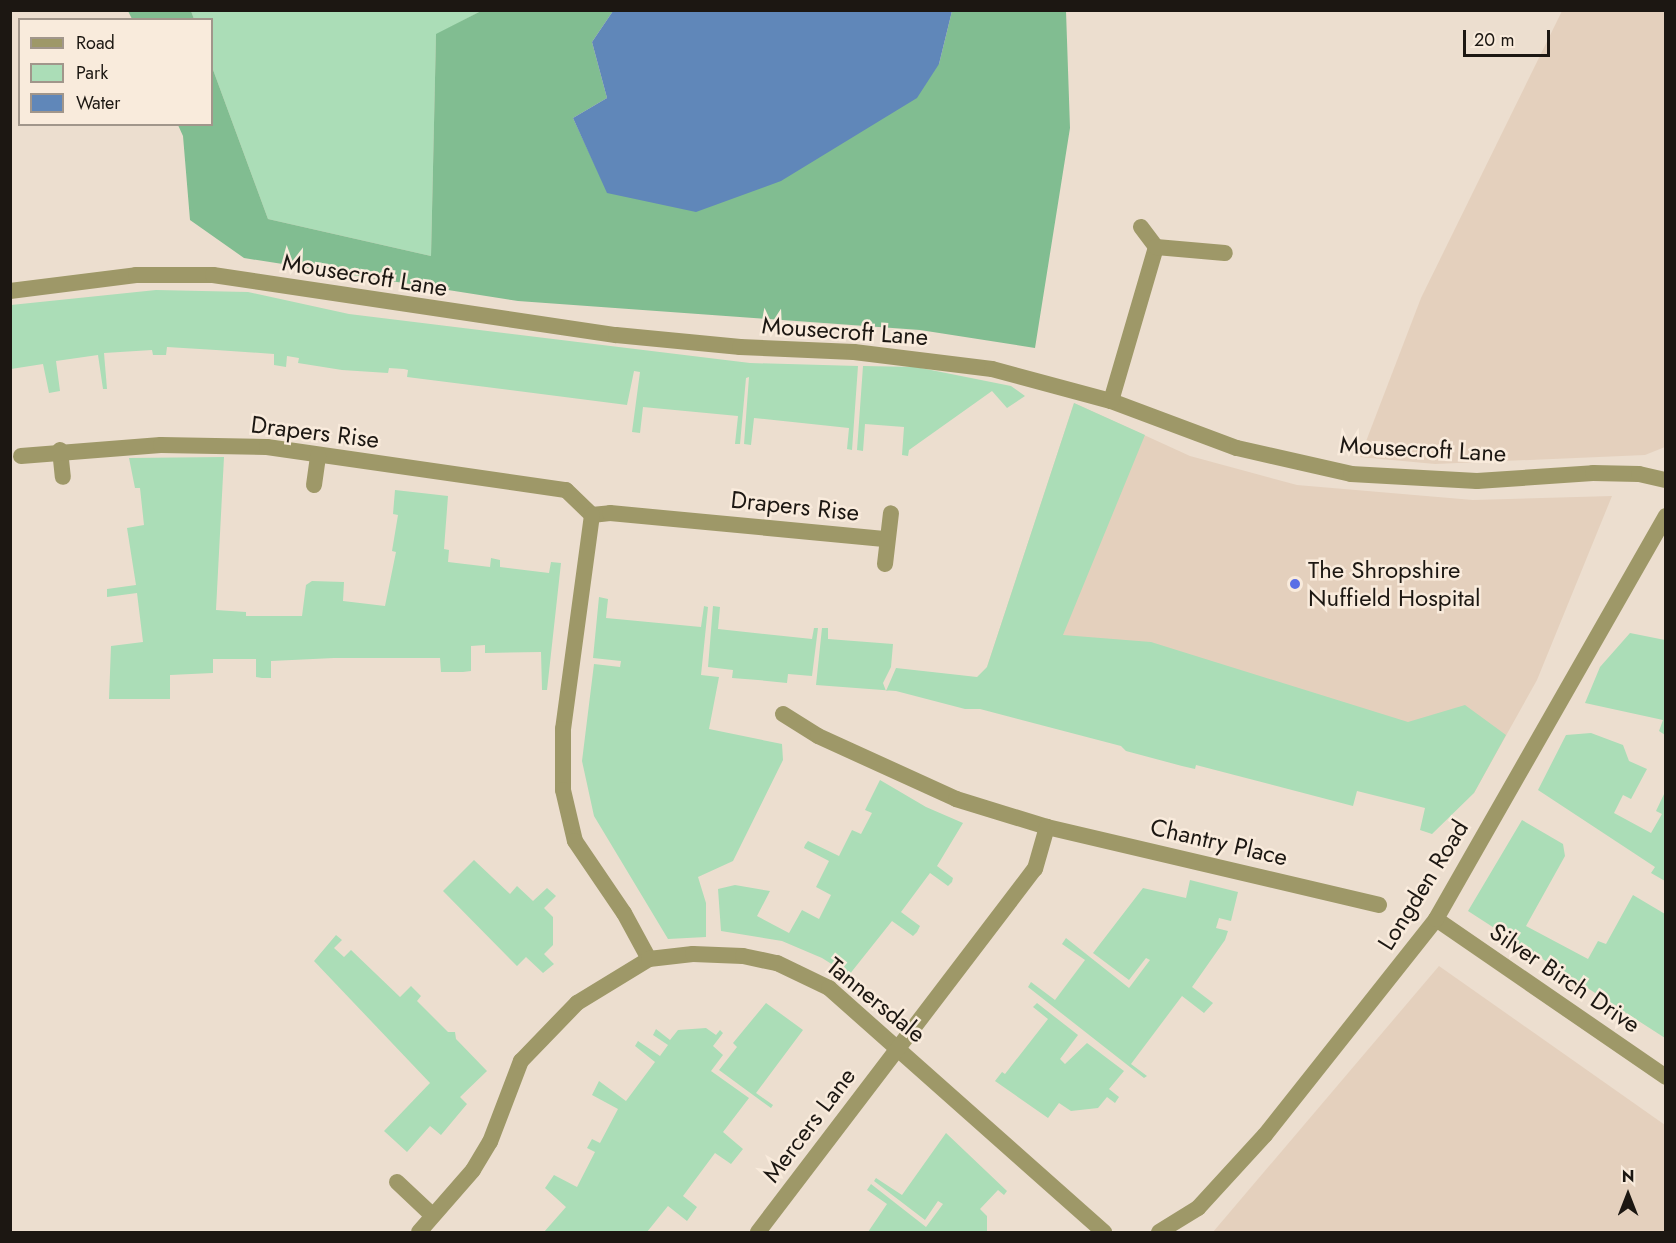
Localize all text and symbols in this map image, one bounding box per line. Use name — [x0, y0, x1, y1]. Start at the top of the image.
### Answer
legend — [18, 18, 213, 126]
scale bar — [1466, 18, 1553, 56]
text: 20 m — [1474, 27, 1514, 53]
text: Road — [76, 30, 115, 56]
text: Park — [76, 60, 108, 86]
text: Water — [76, 90, 120, 116]
street label: Mousecroft Lane — [280, 248, 450, 302]
street label: Mousecroft Lane — [761, 311, 929, 351]
street label: Drapers Rise — [249, 410, 381, 454]
street label: Mousecroft Lane — [1339, 430, 1507, 468]
street label: Drapers Rise — [729, 485, 861, 527]
place label: The Shropshire Nuffield Hospital — [1308, 556, 1481, 612]
marker: The Shropshire Nuffield Hospital — [1286, 575, 1304, 593]
street label: Chantry Place — [1148, 812, 1290, 872]
street label: Longden Road — [1372, 815, 1474, 955]
street label: Silver Birch Drive — [1484, 917, 1646, 1039]
street label: Tannersdale — [821, 951, 931, 1049]
street label: Mercers Lane — [757, 1062, 861, 1188]
north arrow — [1598, 1165, 1658, 1225]
text: N — [1622, 1165, 1634, 1188]

